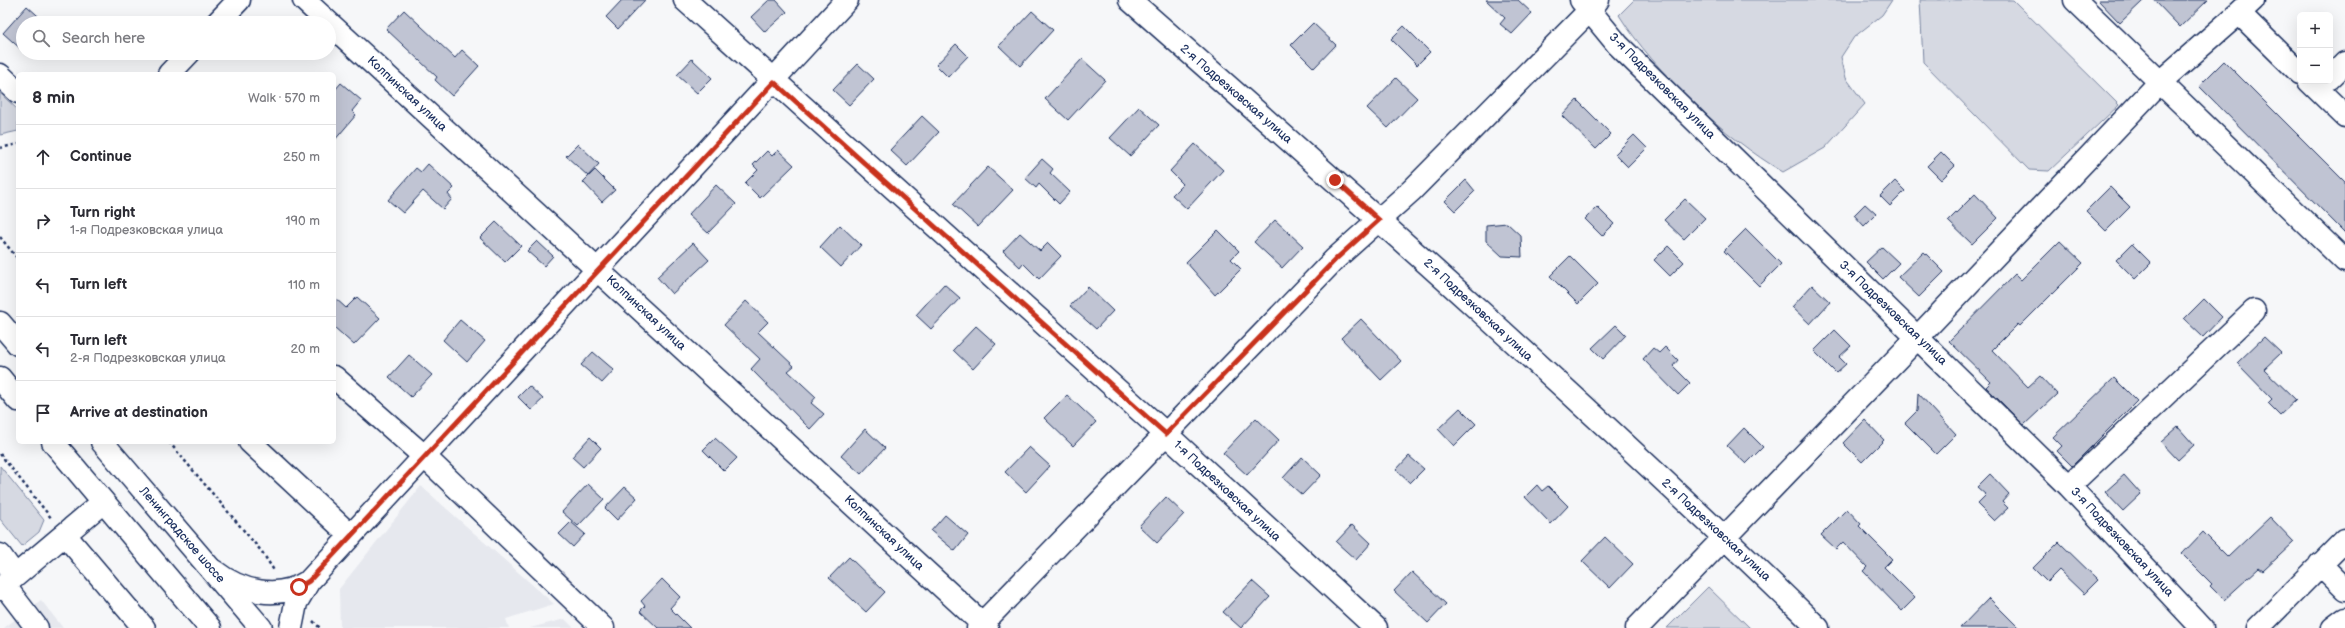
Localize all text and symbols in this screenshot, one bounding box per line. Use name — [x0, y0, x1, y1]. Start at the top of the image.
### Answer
map controls — [2297, 12, 2333, 84]
button: + — [2297, 12, 2333, 48]
search box — [16, 16, 336, 60]
icon: search — [30, 27, 52, 49]
text: Search here — [62, 29, 145, 48]
street label: 3-я Подрезковская улица — [1606, 30, 1718, 142]
street label: 2-я Подрезковская улица — [1177, 41, 1295, 147]
button: − — [2297, 48, 2333, 84]
street label: Колпинская улица — [364, 53, 450, 135]
text: 8 min — [32, 88, 75, 108]
text: Walk · 570 m — [248, 90, 320, 106]
icon: ahead — [32, 146, 54, 168]
text: Continue — [70, 147, 132, 166]
text: 250 m — [283, 149, 320, 165]
route end — [1326, 171, 1344, 189]
text: Turn right — [70, 203, 135, 222]
icon: right — [32, 210, 54, 232]
text: 190 m — [286, 213, 320, 229]
text: 1-я Подрезковская улица — [70, 222, 223, 238]
street label: 2-я Подрезковская улица — [1420, 255, 1536, 365]
street label: 3-я Подрезковская улица — [1836, 258, 1950, 368]
street label: Колпинская улица — [603, 272, 689, 354]
icon: left — [32, 274, 54, 296]
text: Turn left — [70, 275, 127, 294]
text: 110 m — [288, 277, 320, 293]
text: Turn left — [70, 331, 127, 350]
icon: left — [32, 338, 54, 360]
text: 20 m — [290, 341, 320, 357]
text: 2-я Подрезковская улица — [70, 350, 226, 366]
icon: arrive — [32, 402, 54, 424]
text: Arrive at destination — [70, 403, 208, 422]
street label: 1-я Подрезковская улица — [1170, 437, 1284, 545]
street label: 2-я Подрезковская улица — [1658, 475, 1774, 585]
street label: Ленинградское шоссе — [135, 483, 228, 586]
street label: 3-я Подрезковская улица — [2067, 484, 2177, 600]
street label: Колпинская улица — [841, 492, 927, 574]
route start — [290, 578, 308, 596]

